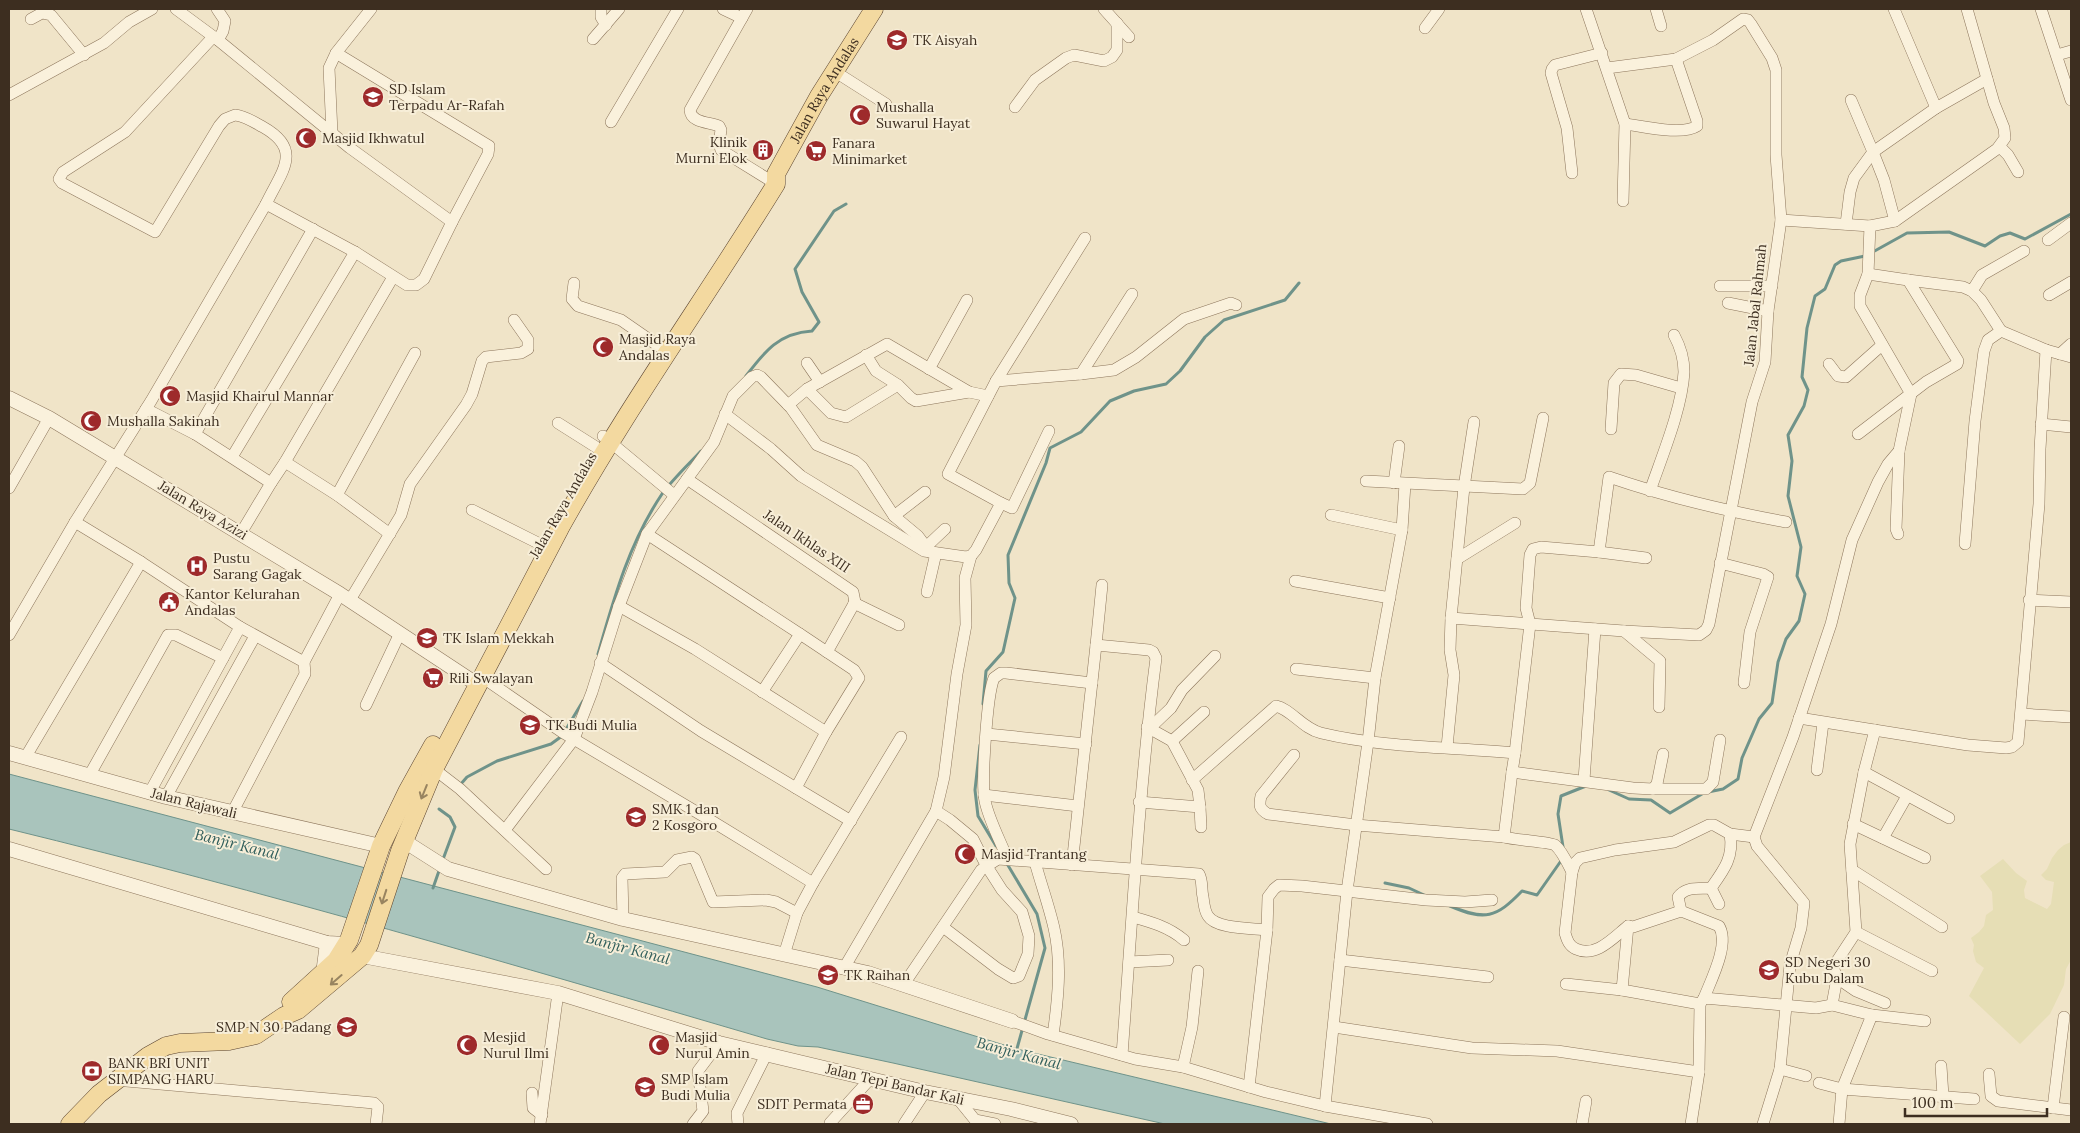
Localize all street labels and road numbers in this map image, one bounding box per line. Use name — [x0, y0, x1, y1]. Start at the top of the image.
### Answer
street label: Jalan Raya Andalas — [785, 34, 863, 147]
street label: Jalan Jabal Rahmah — [1740, 243, 1770, 368]
street label: Jalan Raya Andalas — [525, 449, 601, 562]
street label: Jalan Raya Azizi — [154, 476, 251, 544]
street label: Jalan Ikhlas XIII — [760, 505, 854, 577]
street label: Jalan Rajawali — [148, 783, 239, 822]
street label: Jalan Tepi Bandar Kali — [823, 1059, 966, 1109]

